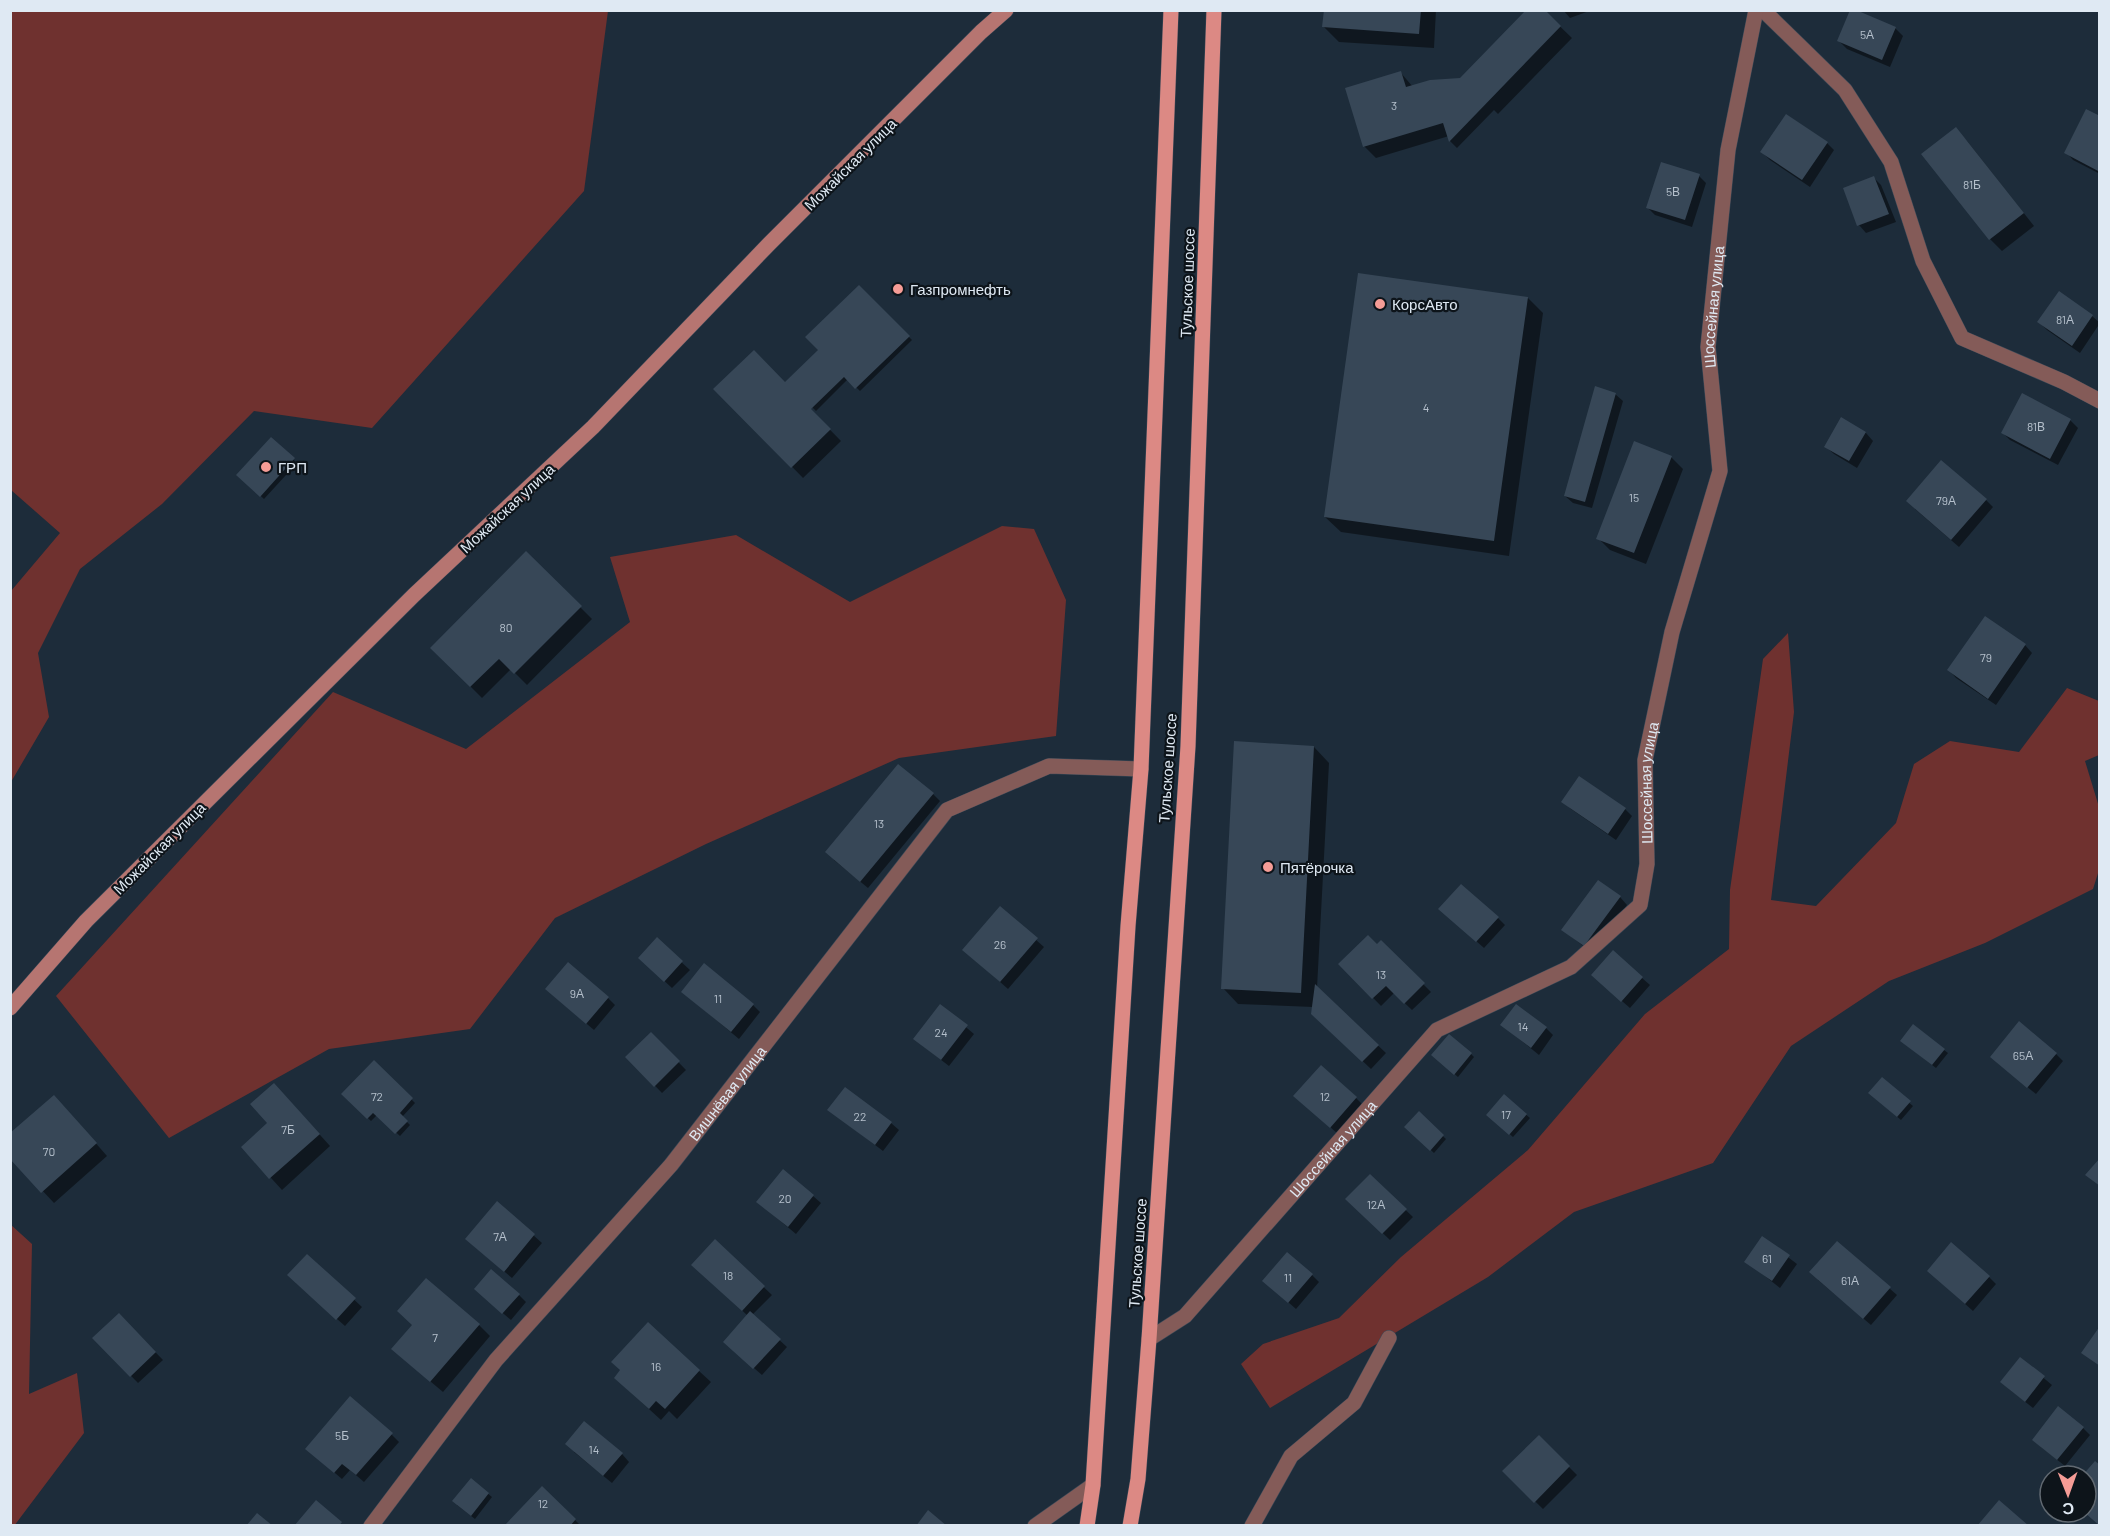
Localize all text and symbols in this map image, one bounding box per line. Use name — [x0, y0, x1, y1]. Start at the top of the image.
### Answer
house number: 5А — [1860, 27, 1874, 41]
house number: 3 — [1391, 98, 1397, 112]
street label: Можайская улица — [800, 114, 900, 214]
house number: 81Б — [1963, 177, 1981, 191]
house number: 5В — [1666, 184, 1680, 198]
street label: Тульское шоссе — [1176, 228, 1198, 338]
street label: Шоссейная улица — [1699, 244, 1727, 369]
place label: Газпромнефть — [910, 280, 1011, 298]
marker: Газпромнефть — [891, 282, 905, 296]
place label: КорсАвто — [1392, 295, 1458, 313]
marker: КорсАвто — [1373, 297, 1387, 311]
house number: 81А — [2056, 312, 2074, 326]
house number: 4 — [1423, 400, 1429, 414]
house number: 81В — [2027, 419, 2045, 433]
place label: ГРП — [278, 458, 307, 476]
street label: Можайская улица — [456, 459, 558, 556]
marker: ГРП — [259, 460, 273, 474]
house number: 15 — [1629, 490, 1639, 504]
house number: 79А — [1936, 493, 1956, 507]
house number: 80 — [499, 620, 513, 634]
house number: 79 — [1980, 650, 1992, 664]
street label: Тульское шоссе — [1154, 713, 1180, 823]
street label: Шоссейная улица — [1636, 719, 1662, 844]
street label: Можайская улица — [109, 798, 209, 898]
house number: 13 — [874, 816, 884, 830]
place label: Пятёрочка — [1280, 858, 1354, 876]
marker: Пятёрочка — [1261, 860, 1275, 874]
house number: 26 — [994, 937, 1006, 951]
house number: 13 — [1376, 967, 1386, 981]
house number: 9А — [570, 986, 584, 1000]
house number: 11 — [714, 991, 722, 1005]
house number: 14 — [1518, 1019, 1528, 1033]
house number: 24 — [934, 1025, 948, 1039]
street label: Вишнёвая улица — [684, 1041, 770, 1144]
house number: 65А — [2013, 1048, 2033, 1062]
house number: 72 — [371, 1089, 383, 1103]
house number: 12 — [1320, 1089, 1330, 1103]
street label: Шоссейная улица — [1285, 1096, 1380, 1201]
house number: 17 — [1501, 1107, 1511, 1121]
house number: 22 — [854, 1109, 866, 1123]
house number: 7Б — [281, 1122, 295, 1136]
house number: 70 — [43, 1144, 55, 1158]
house number: 20 — [778, 1191, 792, 1205]
house number: 12А — [1367, 1197, 1385, 1211]
street label: Тульское шоссе — [1124, 1198, 1150, 1308]
house number: 7А — [493, 1229, 507, 1243]
house number: 61 — [1762, 1251, 1772, 1265]
house number: 18 — [723, 1268, 733, 1282]
house number: 11 — [1284, 1270, 1292, 1284]
house number: 61А — [1841, 1273, 1859, 1287]
house number: 7 — [432, 1330, 438, 1344]
house number: 16 — [651, 1359, 661, 1373]
house number: 5Б — [335, 1428, 349, 1442]
house number: 14 — [589, 1442, 599, 1456]
north arrow — [2038, 1464, 2098, 1524]
house number: 12 — [538, 1496, 548, 1510]
text: С — [2062, 1500, 2074, 1519]

